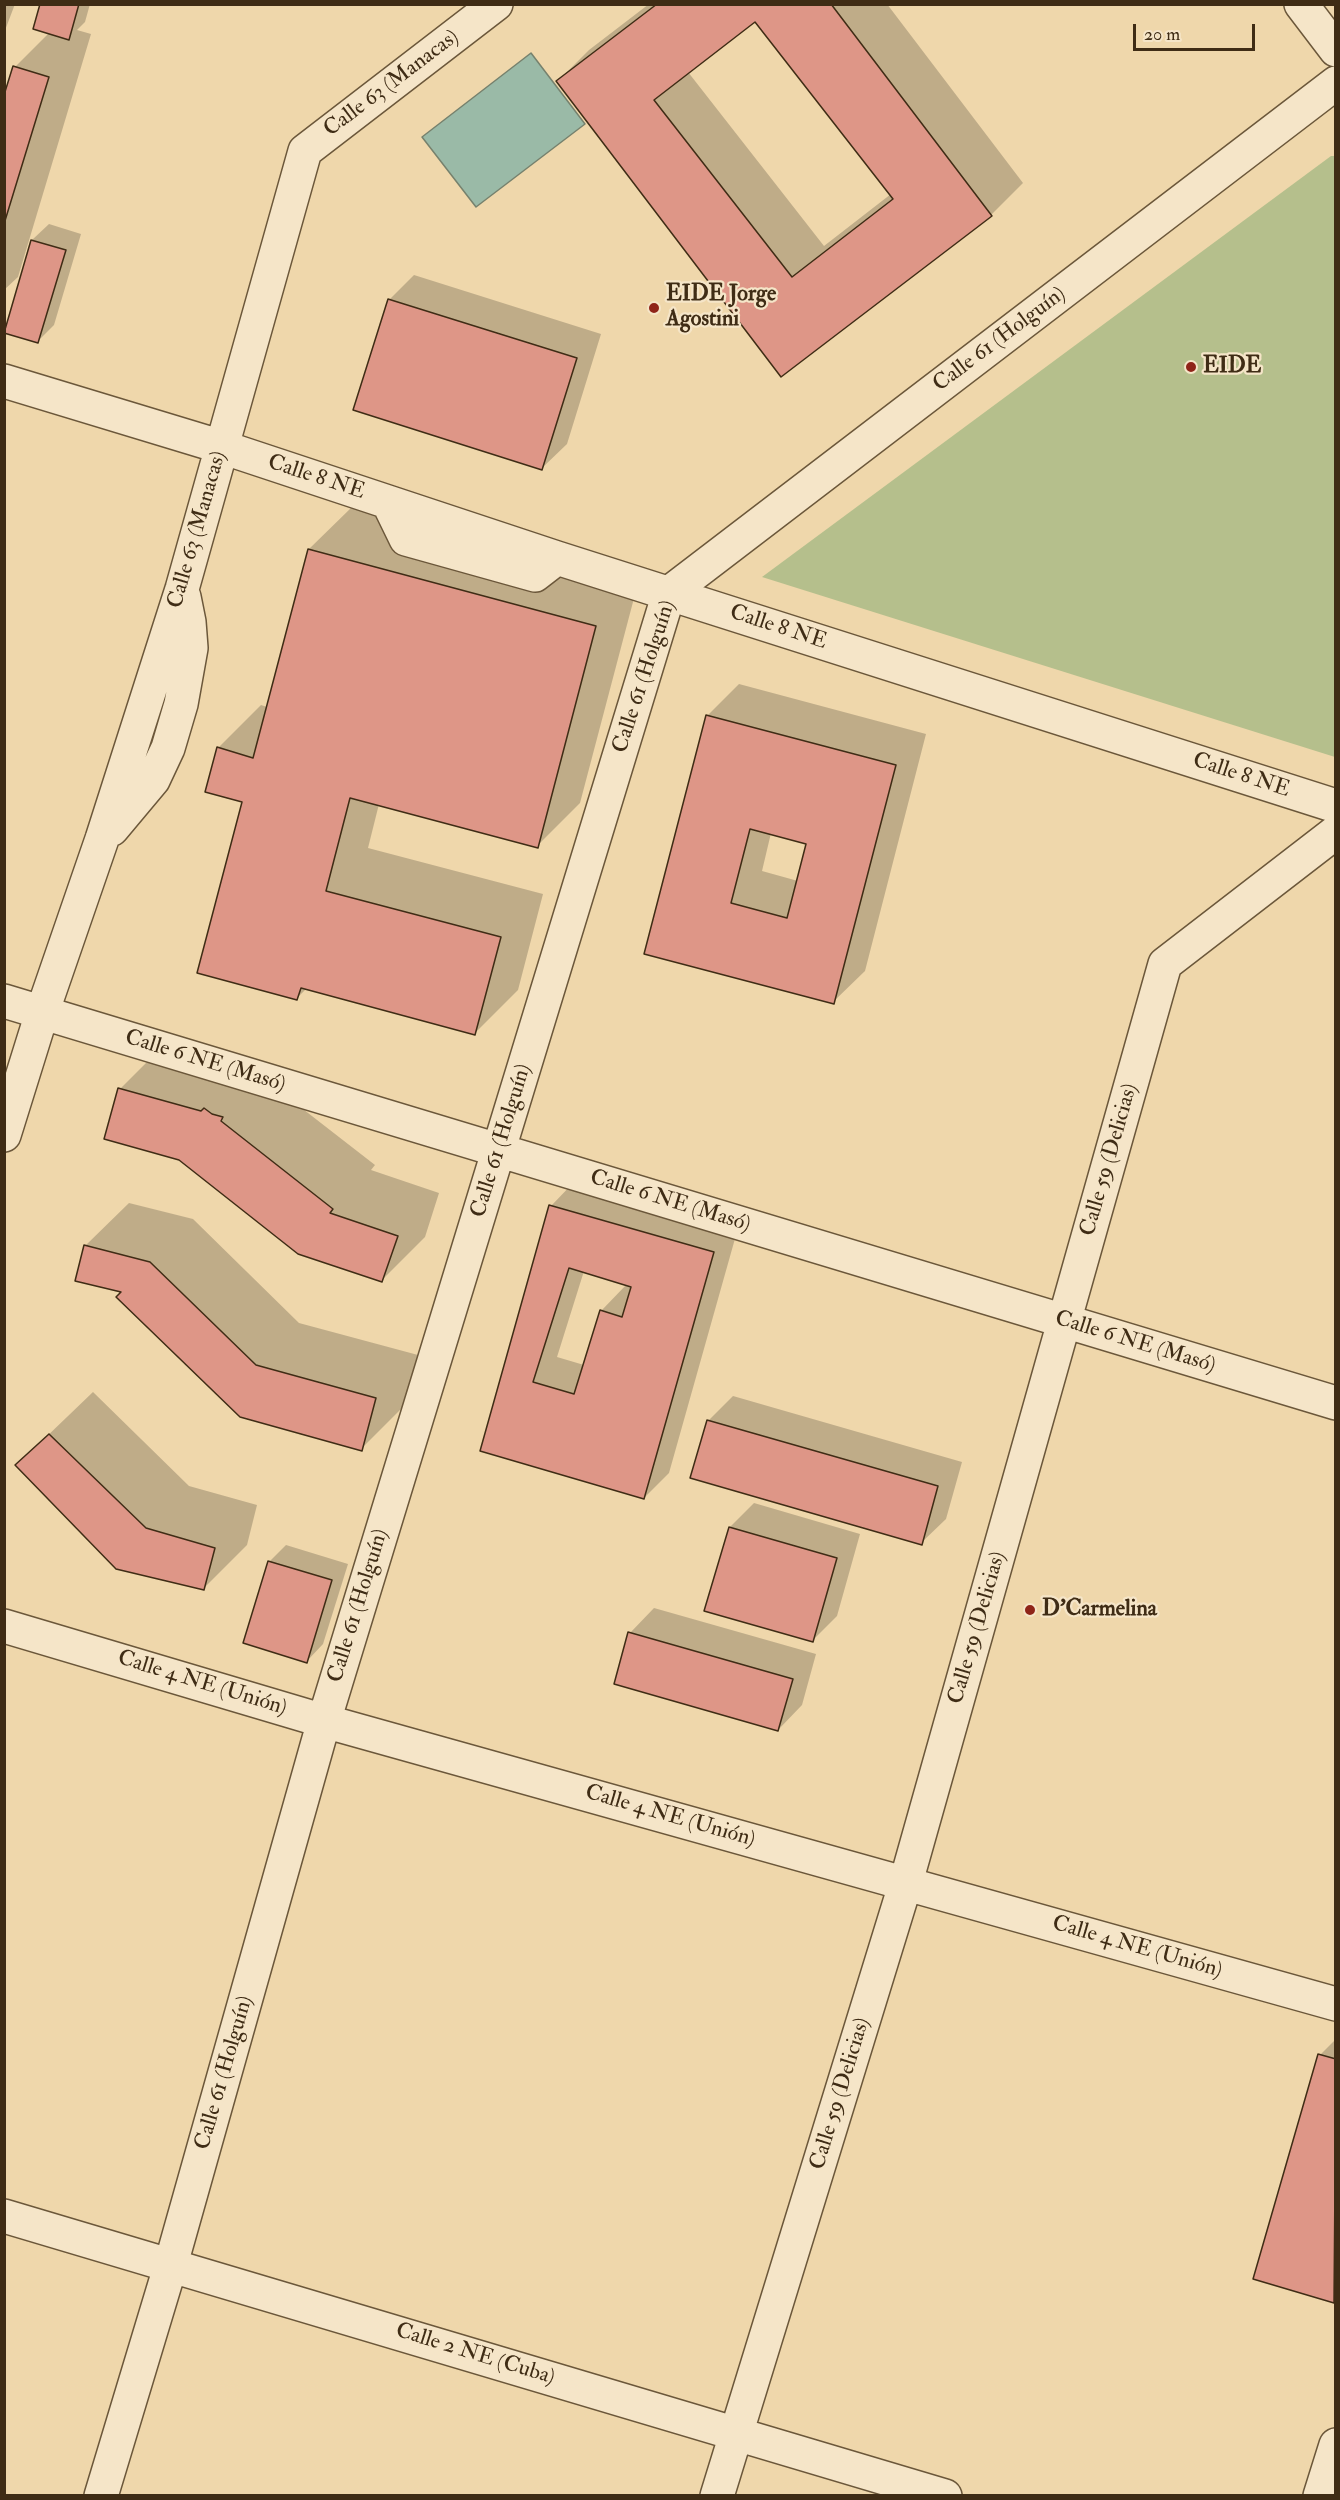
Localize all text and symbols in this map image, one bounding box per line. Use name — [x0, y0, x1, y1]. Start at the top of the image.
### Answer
scale bar — [1136, 12, 1258, 50]
text: 20 m — [1144, 23, 1180, 46]
street label: Calle 63 (Manacas) — [319, 25, 465, 143]
place label: EIDE Jorge Agostini — [666, 282, 776, 334]
street label: Calle 61 (Holguín) — [929, 282, 1071, 398]
marker: EIDE Jorge Agostini — [647, 301, 661, 315]
place label: EIDE — [1203, 354, 1261, 380]
marker: EIDE — [1184, 360, 1198, 374]
street label: Calle 63 (Manacas) — [163, 448, 233, 612]
street label: Calle 8 NE — [264, 450, 368, 506]
street label: Calle 61 (Holguín) — [608, 597, 682, 757]
street label: Calle 8 NE — [726, 600, 830, 656]
street label: Calle 8 NE — [1189, 748, 1293, 804]
street label: Calle 6 NE (Masó) — [122, 1025, 288, 1099]
street label: Calle 61 (Holguín) — [466, 1061, 538, 1221]
street label: Calle 59 (Delicias) — [1076, 1081, 1144, 1239]
street label: Calle 6 NE (Masó) — [587, 1165, 753, 1239]
street label: Calle 6 NE (Masó) — [1052, 1306, 1218, 1380]
street label: Calle 61 (Holguín) — [323, 1526, 395, 1686]
street label: Calle 59 (Delicias) — [944, 1549, 1012, 1707]
place label: D'Carmelina — [1042, 1597, 1157, 1623]
marker: D'Carmelina — [1023, 1603, 1037, 1617]
street label: Calle 4 NE (Unión) — [114, 1646, 290, 1722]
street label: Calle 4 NE (Unión) — [582, 1780, 758, 1854]
street label: Calle 4 NE (Unión) — [1049, 1911, 1225, 1985]
street label: Calle 61 (Holguín) — [190, 1993, 260, 2153]
street label: Calle 59 (Delicias) — [805, 2015, 877, 2173]
street label: Calle 2 NE (Cuba) — [392, 2318, 558, 2392]

